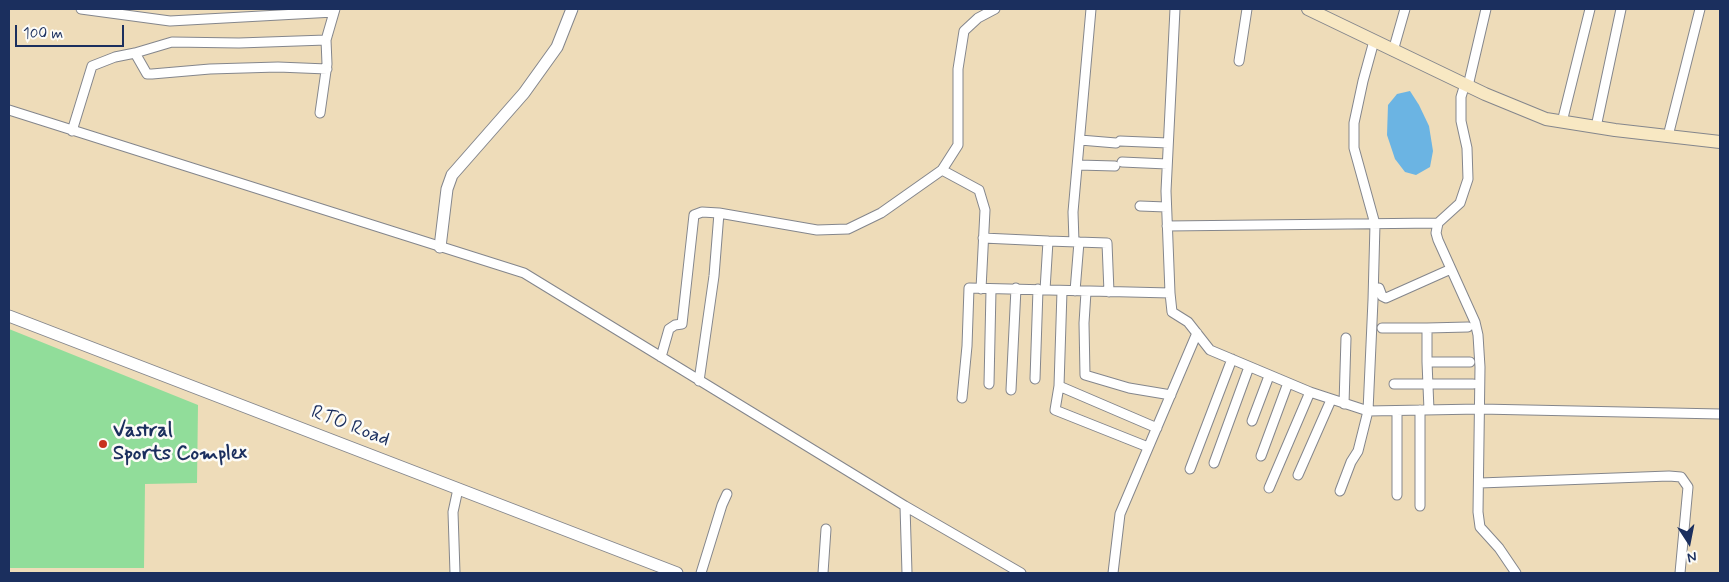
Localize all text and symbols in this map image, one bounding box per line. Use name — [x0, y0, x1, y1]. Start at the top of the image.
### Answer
scale bar — [18, 15, 126, 47]
text: 100 m — [23, 24, 63, 44]
street label: RTO Road — [307, 401, 393, 453]
place label: Vastral Sports Complex — [113, 420, 247, 467]
marker: Vastral Sports Complex — [97, 438, 109, 450]
north arrow — [1664, 517, 1714, 567]
text: N — [1686, 547, 1698, 566]

